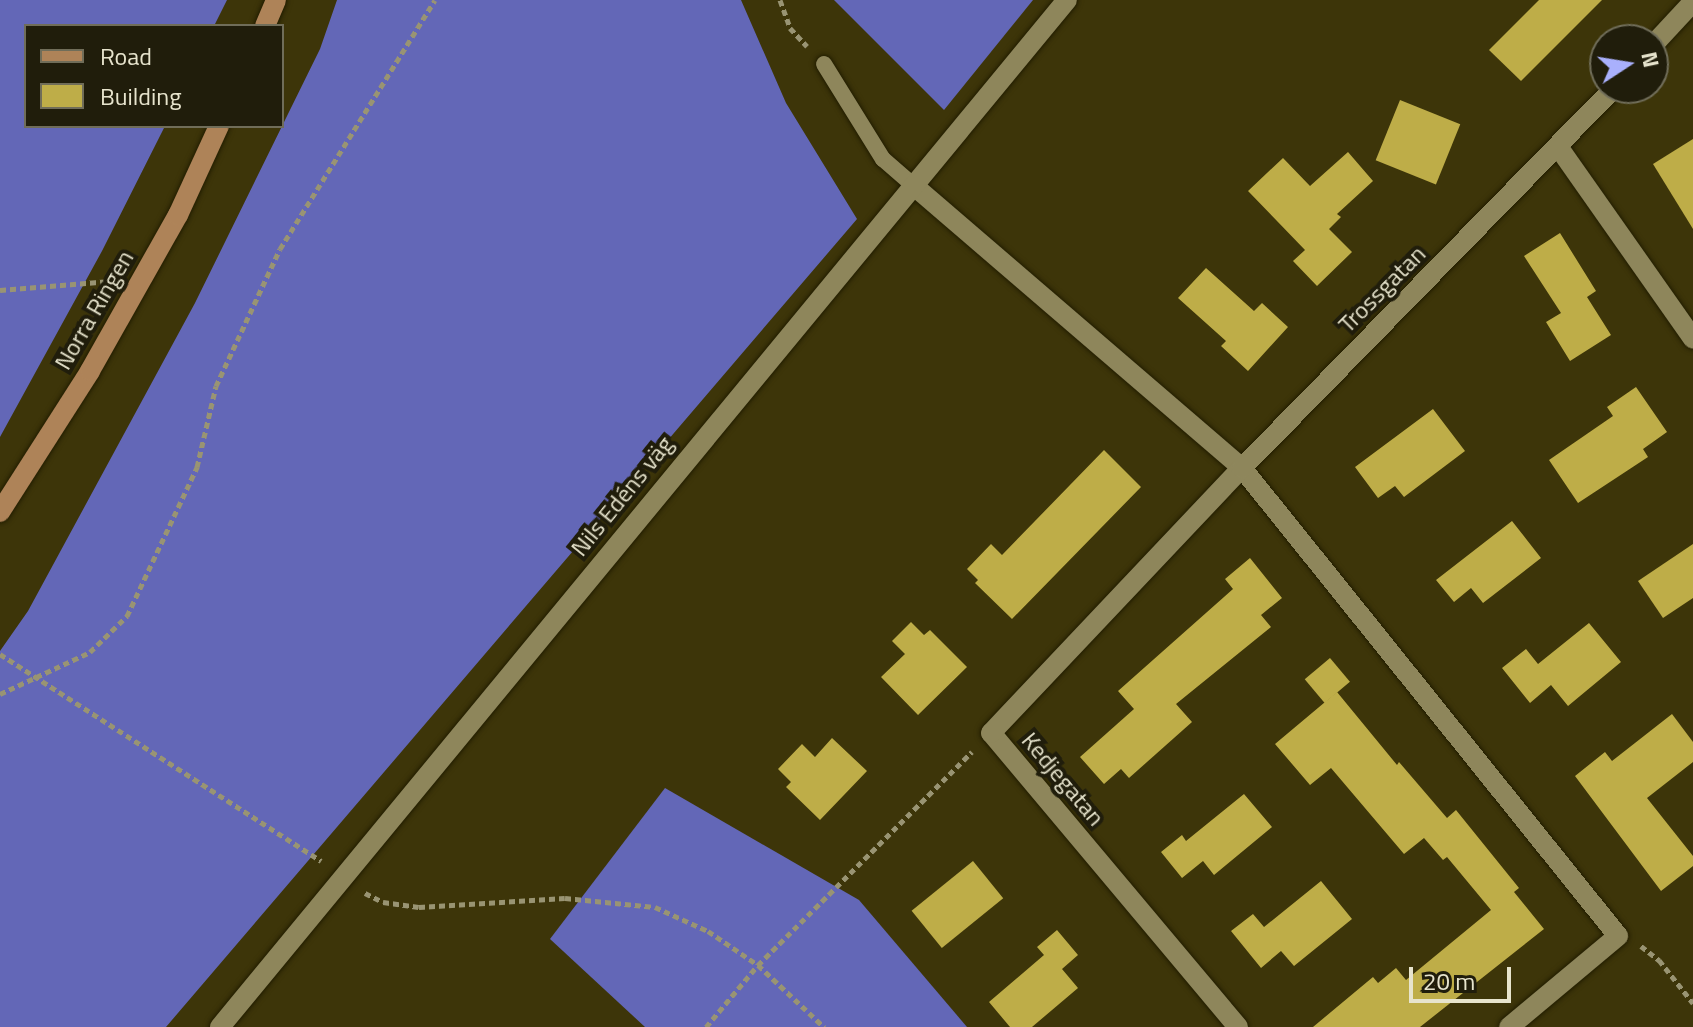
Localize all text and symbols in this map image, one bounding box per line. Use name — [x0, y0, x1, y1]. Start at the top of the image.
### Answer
legend — [24, 24, 284, 128]
north arrow — [1589, 24, 1669, 104]
text: Road — [100, 38, 152, 74]
text: N — [1632, 48, 1669, 70]
text: Building — [100, 78, 182, 114]
street label: Trossgatan — [1333, 240, 1431, 338]
street label: Norra Ringen — [48, 245, 140, 375]
street label: Nils Edéns väg — [565, 430, 679, 562]
street label: Kedjegatan — [1016, 726, 1110, 832]
scale bar — [1413, 951, 1515, 1001]
text: 20 m — [1423, 963, 1475, 999]

